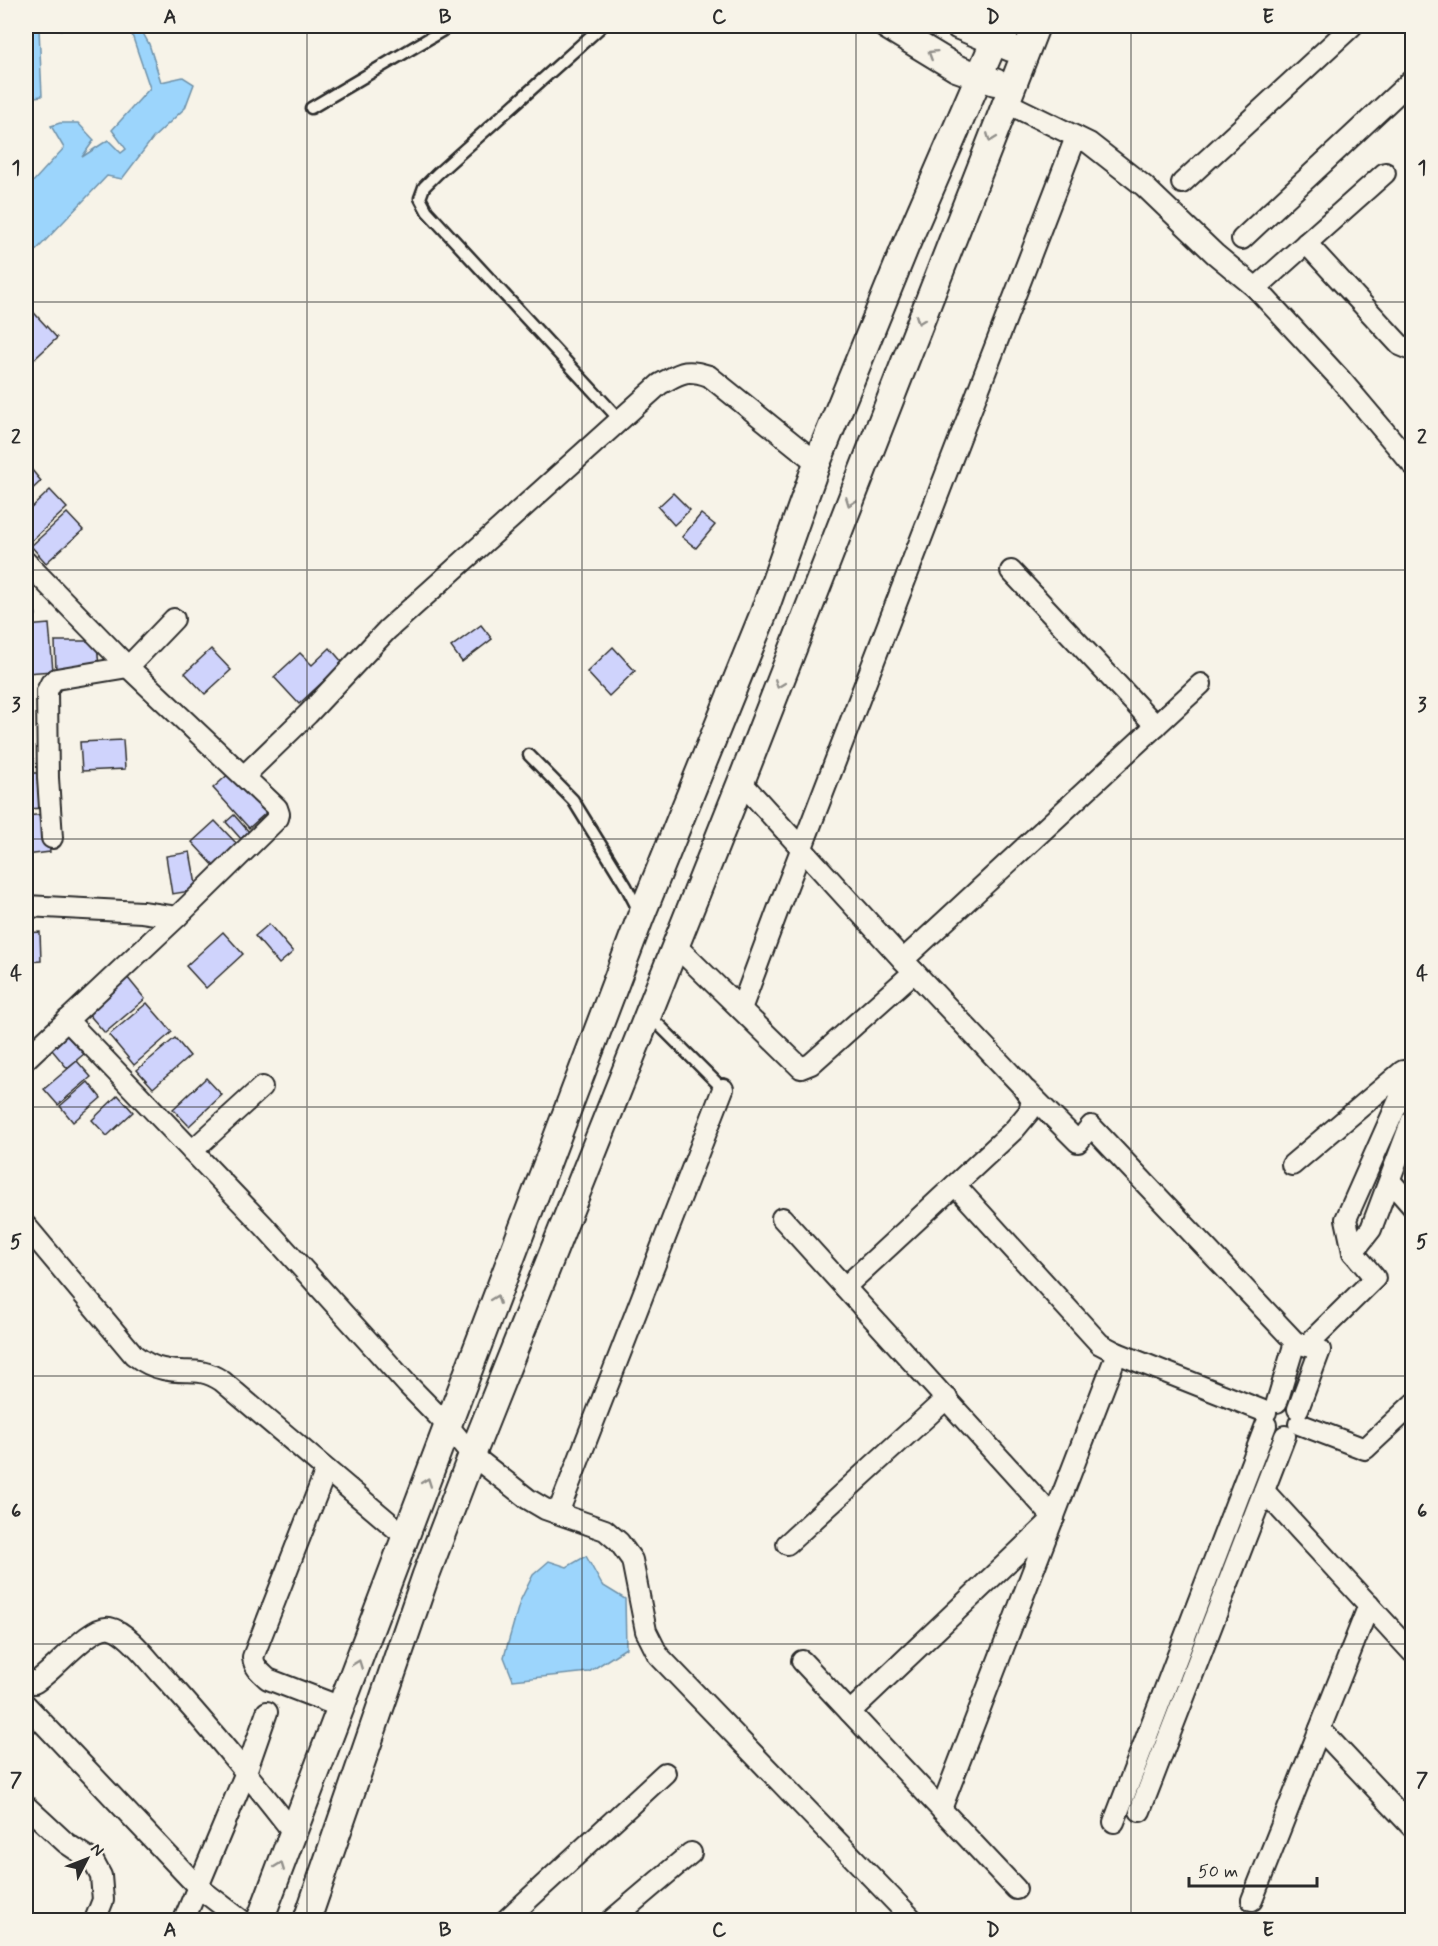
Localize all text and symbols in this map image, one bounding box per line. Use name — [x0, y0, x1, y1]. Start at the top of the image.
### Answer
text: A — [163, 4, 177, 31]
text: B — [439, 4, 452, 31]
text: C — [712, 4, 727, 31]
text: D — [986, 4, 1000, 31]
text: E — [1262, 4, 1274, 31]
one-way arrow — [928, 50, 938, 62]
one-way arrow — [986, 132, 998, 143]
text: 1 — [12, 155, 20, 182]
text: 1 — [1418, 155, 1426, 182]
one-way arrow — [915, 314, 928, 325]
text: 2 — [11, 424, 21, 451]
text: 2 — [1417, 424, 1427, 451]
one-way arrow — [844, 496, 857, 507]
one-way arrow — [773, 678, 786, 688]
text: 3 — [11, 692, 21, 719]
text: 3 — [1417, 692, 1427, 719]
text: 4 — [10, 961, 22, 988]
text: 4 — [1416, 961, 1428, 988]
text: 5 — [10, 1229, 22, 1256]
text: 5 — [1416, 1229, 1428, 1256]
one-way arrow — [488, 1294, 501, 1305]
one-way arrow — [419, 1477, 432, 1488]
text: 6 — [11, 1498, 21, 1525]
text: 6 — [1417, 1498, 1427, 1525]
one-way arrow — [351, 1659, 363, 1670]
text: 7 — [10, 1767, 22, 1794]
text: 7 — [1416, 1767, 1428, 1794]
north arrow — [57, 1829, 117, 1889]
text: N — [86, 1839, 108, 1861]
scale bar — [1189, 1850, 1316, 1888]
text: 50 m — [1198, 1860, 1238, 1884]
one-way arrow — [273, 1861, 286, 1872]
text: A — [163, 1917, 177, 1944]
text: B — [439, 1917, 452, 1944]
text: C — [712, 1917, 727, 1944]
text: D — [986, 1917, 1000, 1944]
text: E — [1262, 1917, 1274, 1944]

